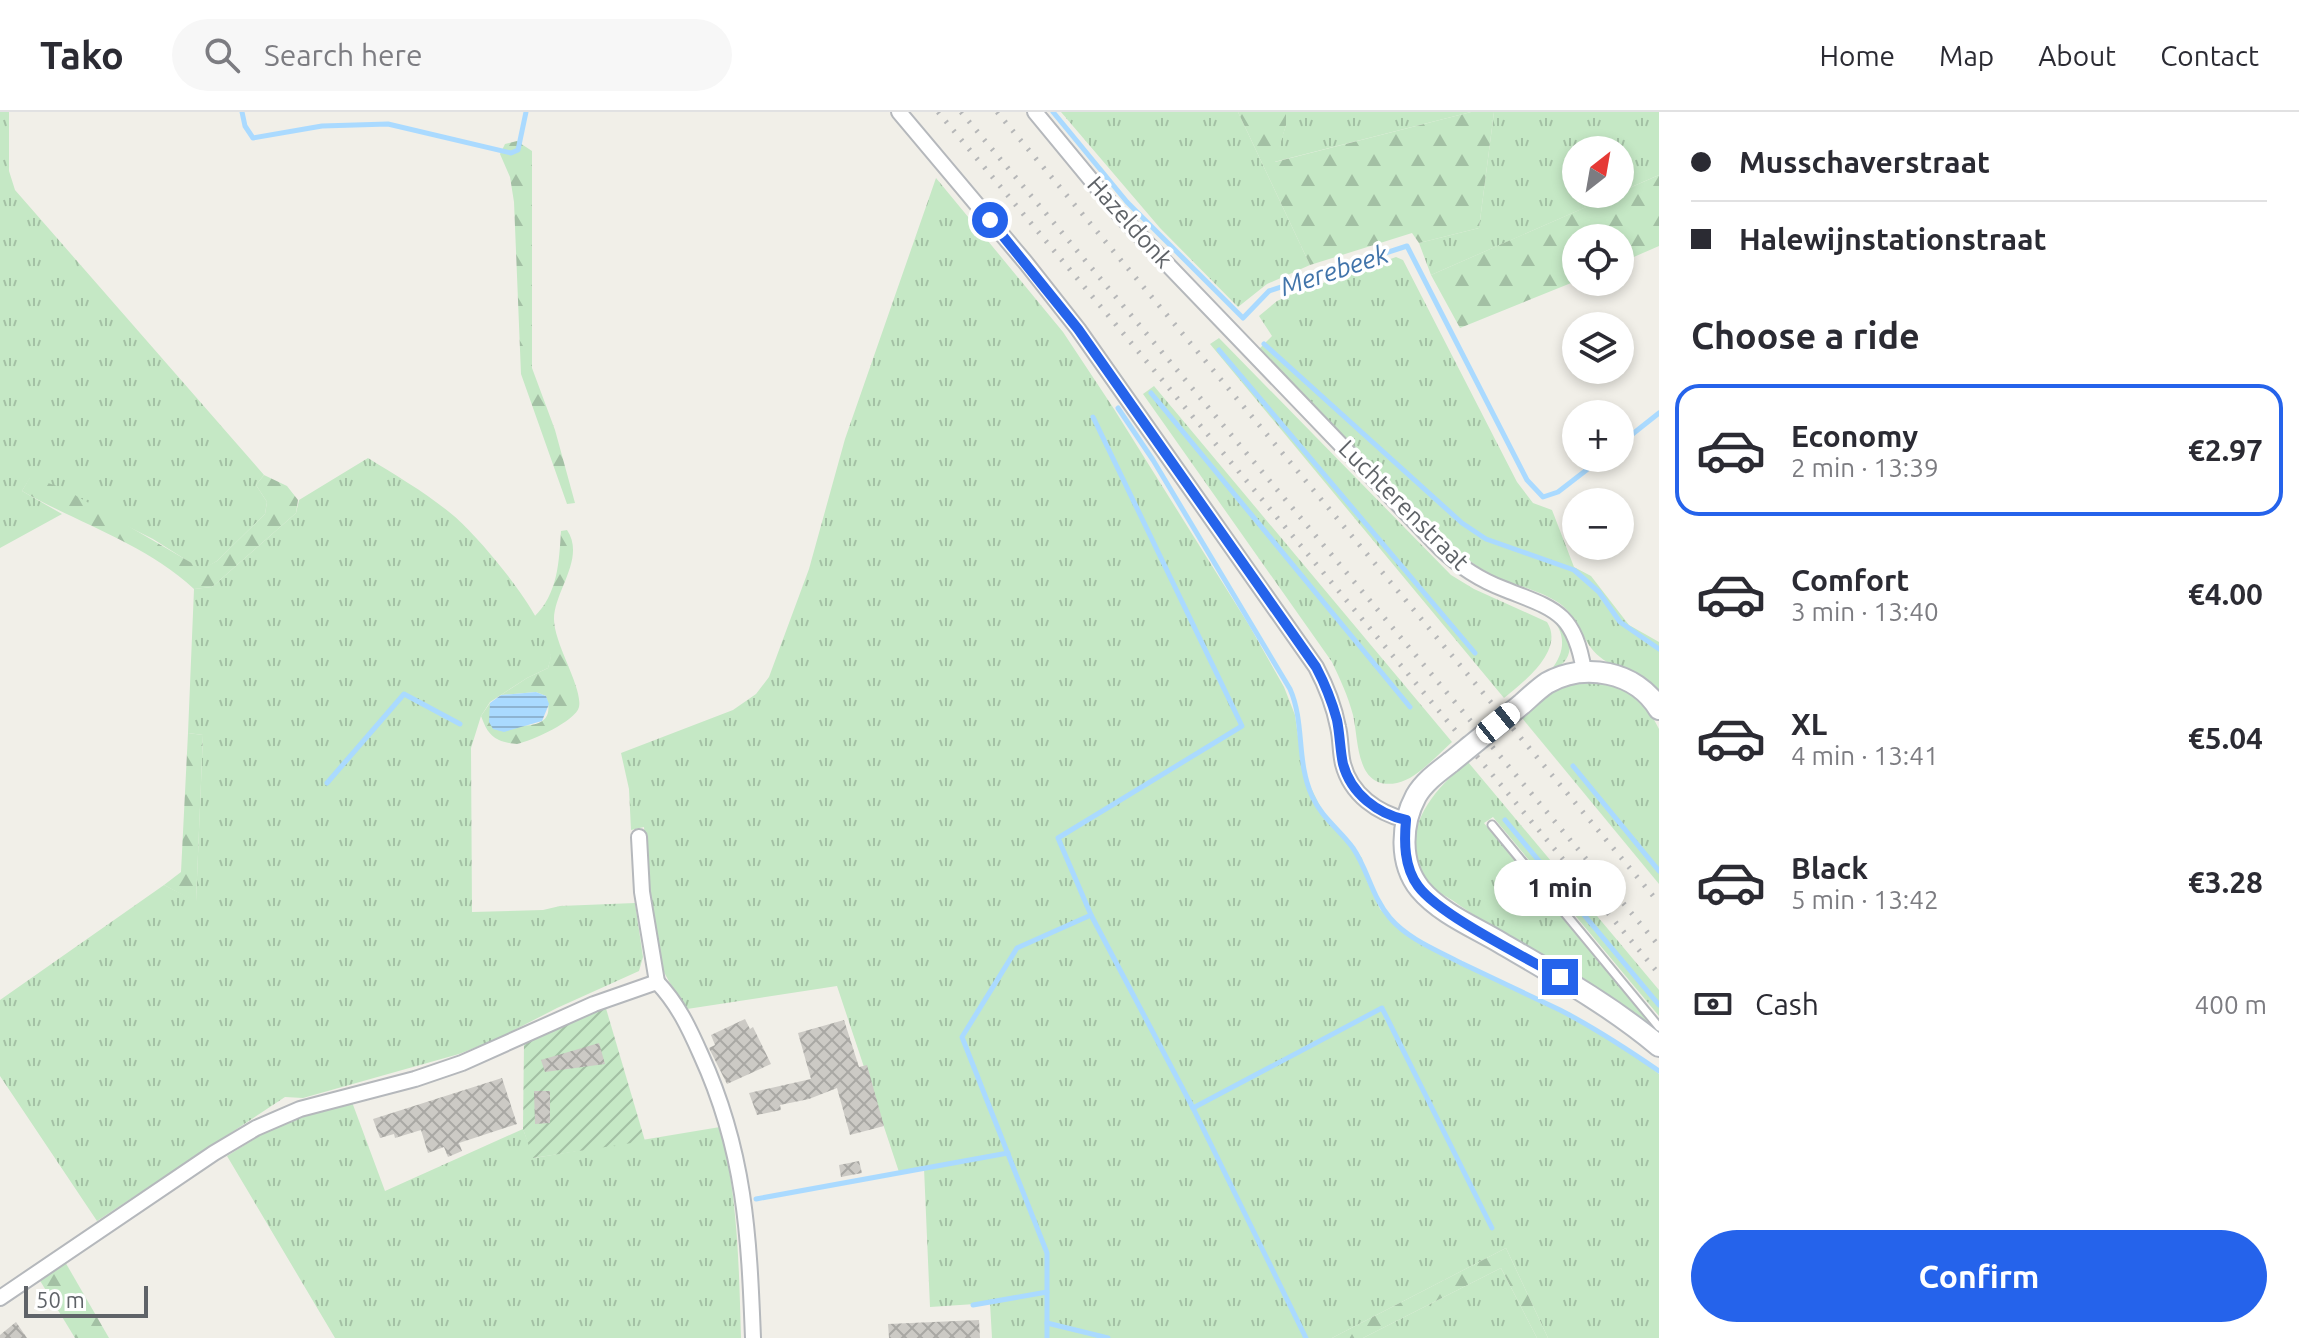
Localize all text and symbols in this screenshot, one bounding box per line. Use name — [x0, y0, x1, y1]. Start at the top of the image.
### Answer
search box — [172, 19, 732, 91]
icon: search — [200, 33, 244, 77]
text: Tako — [40, 34, 124, 76]
text: Search here — [264, 38, 423, 72]
text: Home — [1820, 40, 1895, 71]
text: Map — [1939, 40, 1994, 71]
text: About — [2038, 40, 2116, 71]
text: Contact — [2160, 40, 2259, 71]
north arrow — [1562, 136, 1634, 208]
map controls — [1562, 136, 1634, 560]
text: Musschaverstraat — [1739, 145, 1990, 179]
street label: Hazeldonk — [1082, 171, 1178, 273]
route start — [972, 202, 1008, 238]
text: Halewijnstationstraat — [1739, 222, 2046, 256]
button: locate — [1562, 224, 1634, 296]
water label: Merebeek — [1276, 239, 1392, 301]
button: layers — [1562, 312, 1634, 384]
text: Choose a ride — [1691, 315, 1920, 356]
button: + — [1562, 400, 1634, 472]
icon: car — [1695, 414, 1767, 486]
text: Economy — [1791, 419, 1918, 453]
text: €2.97 — [2188, 433, 2263, 467]
street label: Luchterenstraat — [1333, 434, 1475, 576]
text: 2 min · 13:39 — [1791, 453, 1939, 482]
button: − — [1562, 488, 1634, 560]
icon: car — [1695, 558, 1767, 630]
text: Comfort — [1791, 563, 1909, 597]
text: €4.00 — [2188, 577, 2263, 611]
text: 3 min · 13:40 — [1791, 597, 1939, 626]
car — [1472, 699, 1524, 747]
icon: car — [1695, 702, 1767, 774]
text: XL — [1791, 707, 1827, 741]
text: €5.04 — [2188, 721, 2263, 755]
text: 4 min · 13:41 — [1791, 741, 1939, 770]
icon: car — [1695, 846, 1767, 918]
text: Black — [1791, 851, 1868, 885]
callout: 1 min — [1494, 861, 1626, 917]
text: €3.28 — [2188, 865, 2263, 899]
text: 1 min — [1527, 873, 1593, 902]
text: 5 min · 13:42 — [1791, 885, 1939, 914]
route end — [1542, 959, 1578, 995]
icon: cash — [1691, 982, 1735, 1026]
text: Cash — [1755, 987, 1819, 1021]
text: 400 m — [2195, 990, 2267, 1019]
button: Confirm — [1691, 1230, 2267, 1322]
scale bar — [24, 1282, 148, 1318]
text: 50 m — [36, 1287, 85, 1312]

